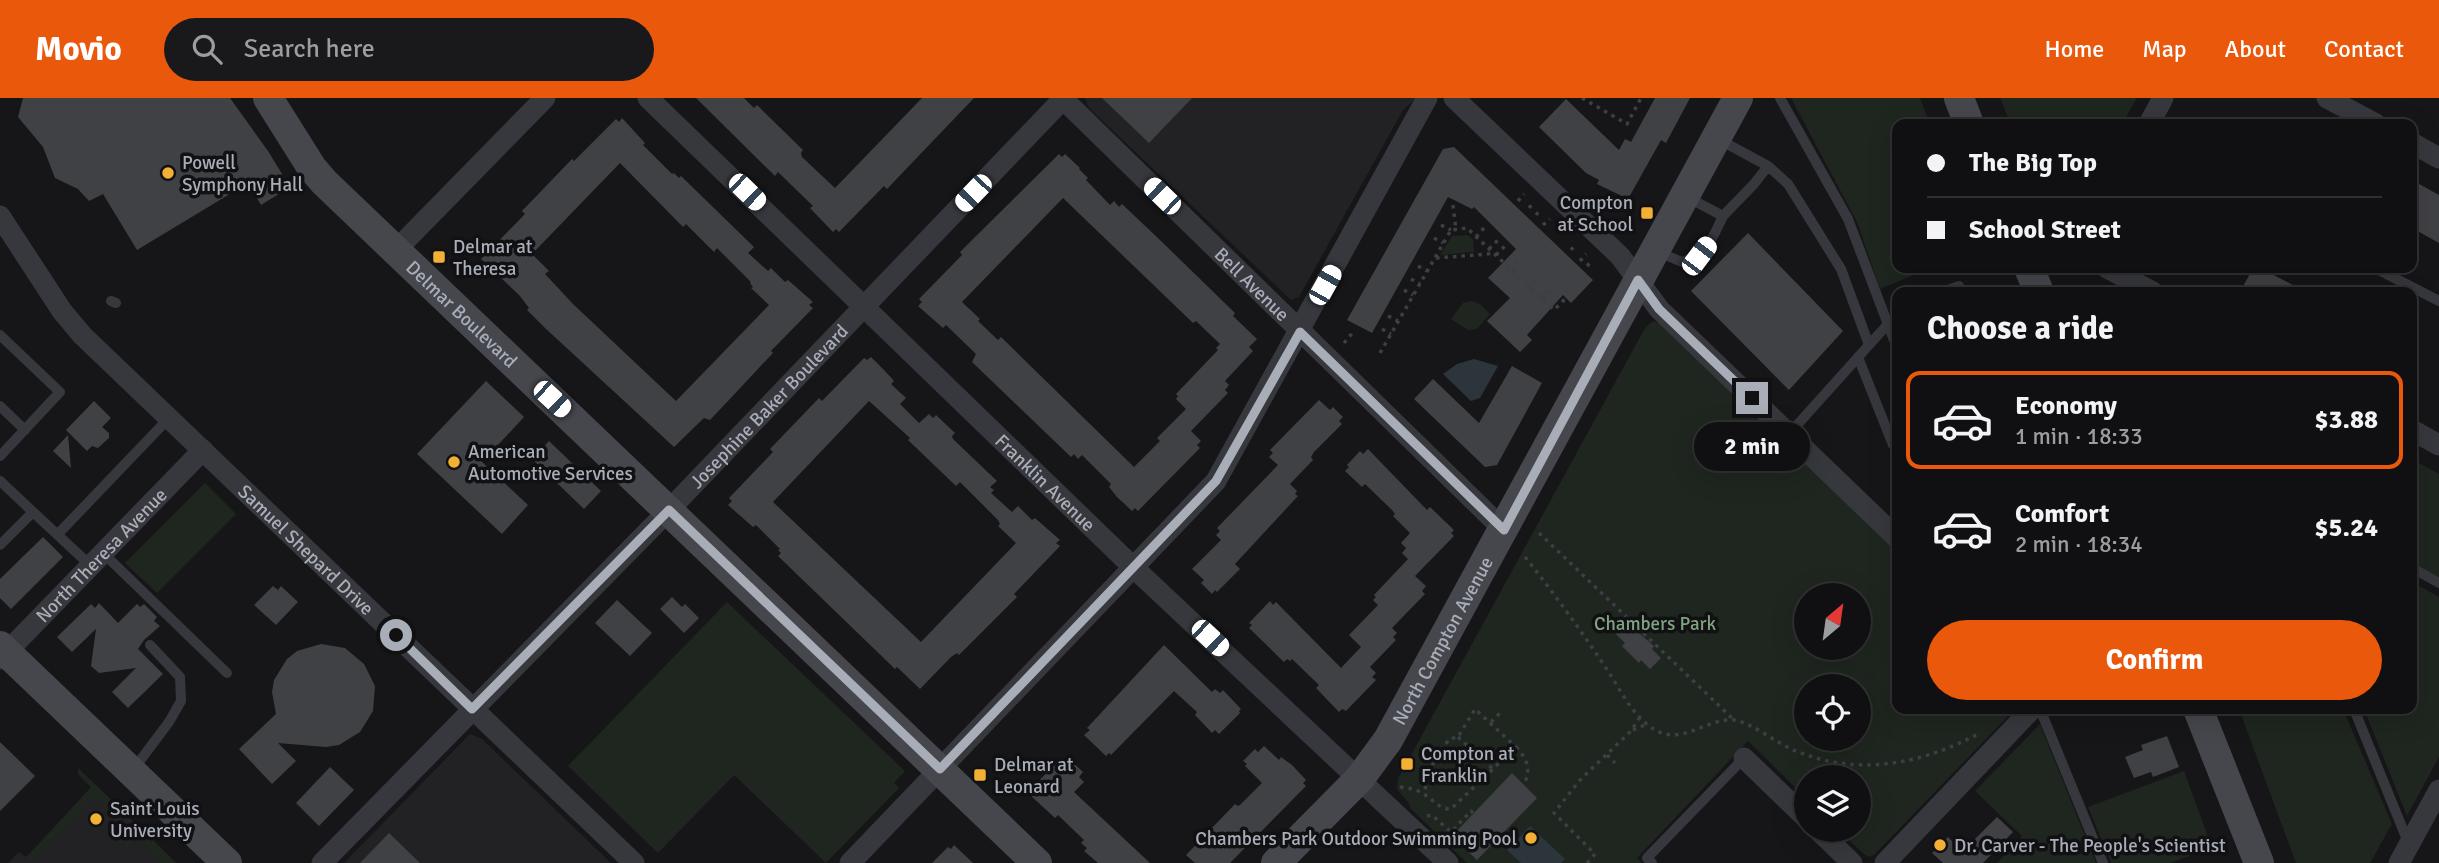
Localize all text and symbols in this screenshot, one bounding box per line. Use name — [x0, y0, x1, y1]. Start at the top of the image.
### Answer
search box — [164, 18, 654, 81]
text: Movio — [35, 29, 122, 70]
icon: search — [188, 30, 226, 68]
text: Search here — [244, 33, 375, 65]
text: Home — [2044, 34, 2104, 64]
text: Map — [2142, 34, 2187, 64]
text: About — [2225, 34, 2286, 64]
text: Contact — [2324, 34, 2404, 64]
text: The Big Top — [1969, 147, 2097, 179]
place label: Powell Symphony Hall — [182, 151, 303, 197]
marker: Powell Symphony Hall — [160, 165, 176, 181]
car — [725, 170, 770, 214]
car — [951, 171, 996, 215]
car — [1140, 174, 1185, 218]
place label: Compton at School — [1558, 191, 1633, 237]
marker: Compton at School — [1639, 205, 1655, 221]
text: School Street — [1969, 214, 2121, 246]
car — [1678, 233, 1721, 279]
place label: Delmar at Theresa — [453, 235, 533, 281]
street label: Bell Avenue — [1209, 243, 1294, 327]
marker: Delmar at Theresa — [431, 249, 447, 265]
street label: Delmar Boulevard — [401, 256, 522, 373]
car — [1306, 262, 1345, 308]
text: Choose a ride — [1927, 309, 2114, 348]
street label: Josephine Baker Boulevard — [685, 320, 854, 494]
car — [530, 377, 575, 421]
route end — [1736, 382, 1768, 414]
icon: car — [1931, 389, 1994, 452]
text: Economy — [2015, 390, 2117, 422]
text: $3.88 — [2314, 404, 2378, 436]
callout: 2 min — [1694, 422, 1810, 472]
text: 1 min · 18:33 — [2015, 422, 2143, 451]
street label: Franklin Avenue — [990, 429, 1100, 537]
text: 2 min — [1724, 432, 1780, 461]
place label: American Automotive Services — [468, 440, 633, 486]
marker: American Automotive Services — [446, 454, 462, 470]
street label: Samuel Shepard Drive — [233, 480, 378, 621]
street label: North Theresa Avenue — [31, 483, 173, 628]
icon: car — [1931, 497, 1994, 560]
text: Comfort — [2015, 498, 2109, 530]
text: $5.24 — [2314, 512, 2378, 544]
text: 2 min · 18:34 — [2015, 530, 2143, 559]
street label: North Compton Avenue — [1388, 553, 1499, 729]
north arrow — [1794, 583, 1871, 660]
map controls — [1794, 583, 1871, 842]
park label: Chambers Park — [1594, 612, 1717, 636]
car — [1188, 616, 1233, 660]
route start — [380, 619, 412, 651]
button: Confirm — [1927, 620, 2382, 700]
button: locate — [1794, 674, 1871, 751]
place label: Compton at Franklin — [1421, 742, 1515, 788]
place label: Delmar at Leonard — [994, 753, 1074, 799]
marker: Compton at Franklin — [1399, 756, 1415, 772]
button: layers — [1794, 765, 1871, 842]
marker: Delmar at Leonard — [972, 767, 988, 783]
place label: Saint Louis University — [110, 797, 200, 843]
marker: Saint Louis University — [88, 811, 104, 827]
place label: Chambers Park Outdoor Swimming Pool — [1195, 827, 1517, 851]
marker: Chambers Park Outdoor Swimming Pool — [1523, 830, 1539, 846]
place label: Dr. Carver - The People's Scientist — [1954, 834, 2226, 858]
marker: Dr. Carver - The People's Scientist — [1932, 837, 1948, 853]

